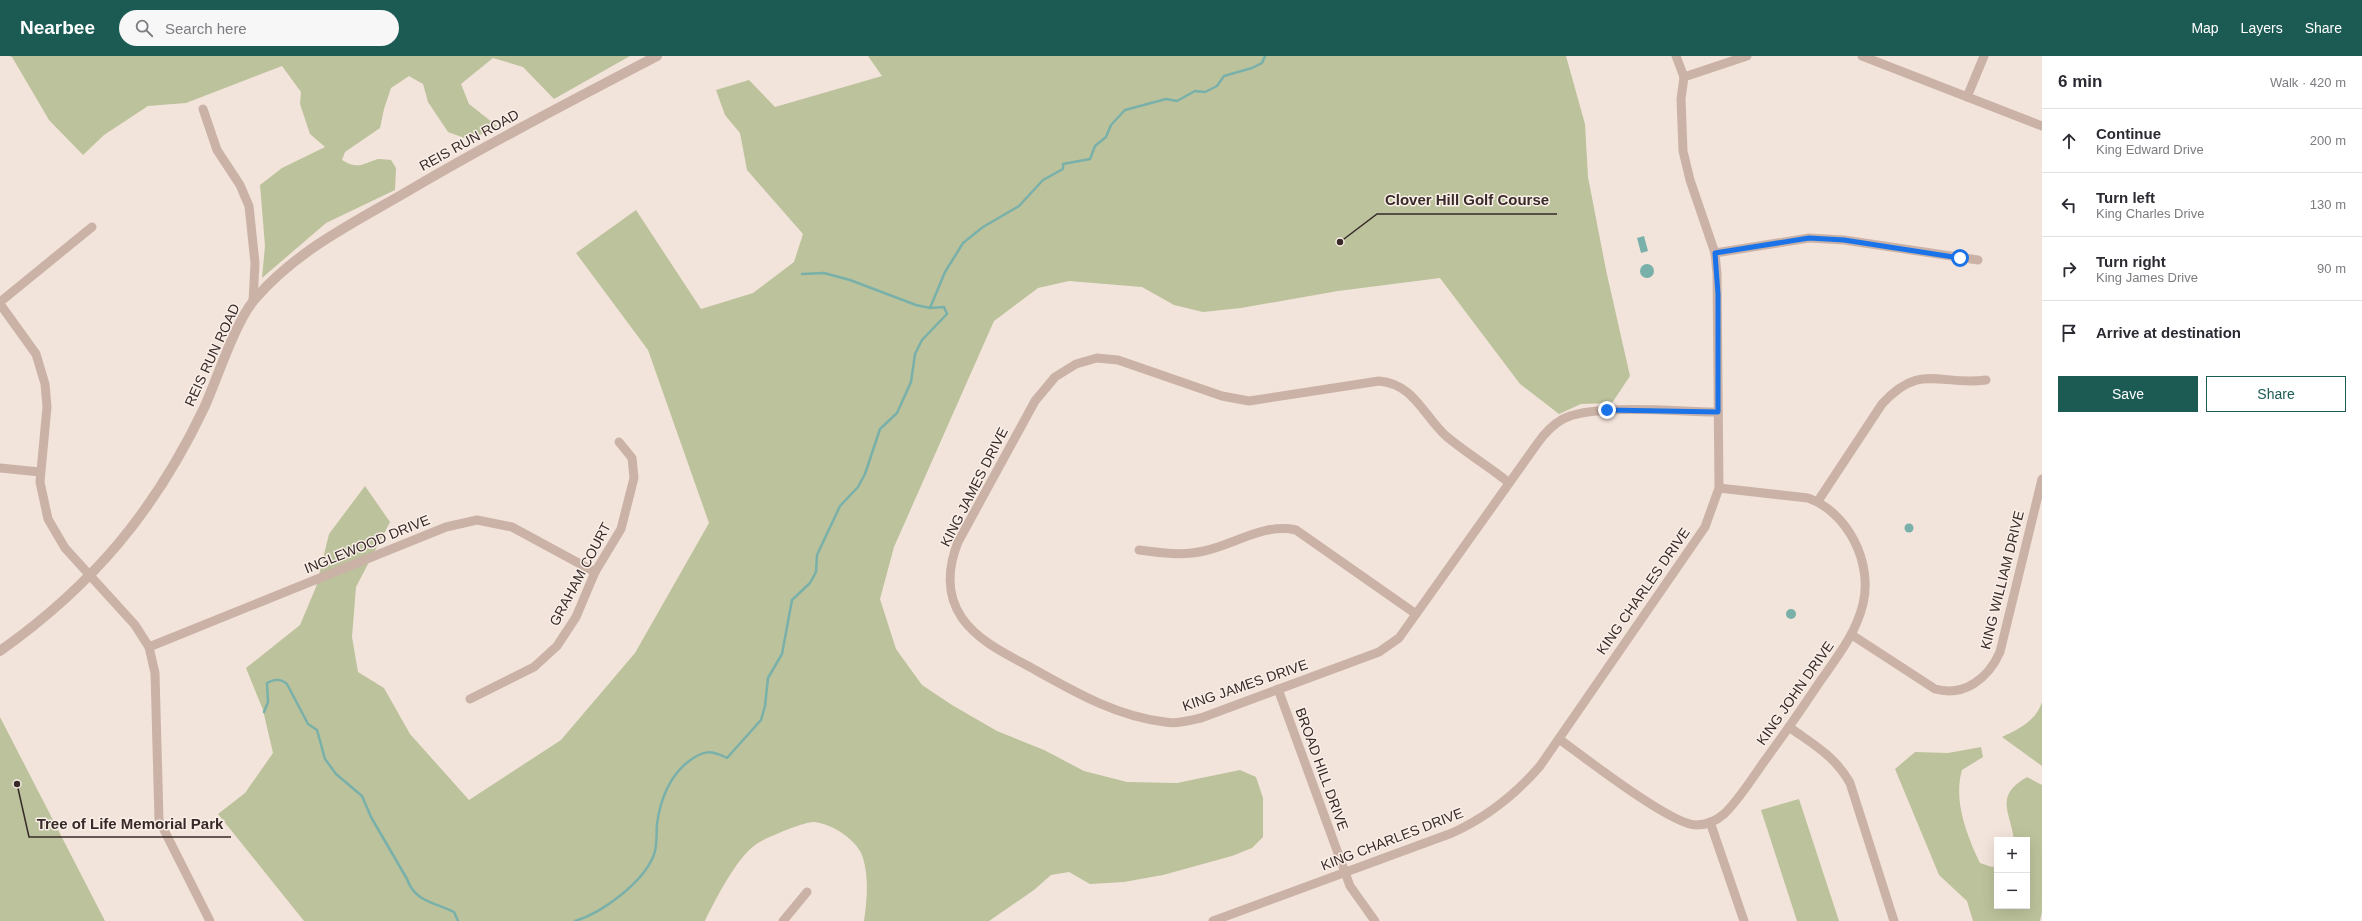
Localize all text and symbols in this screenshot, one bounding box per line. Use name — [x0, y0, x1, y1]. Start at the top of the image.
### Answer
search box — [119, 10, 399, 46]
text: Nearbee — [20, 17, 95, 38]
icon: search — [133, 17, 155, 39]
text: Search here — [165, 20, 247, 37]
text: Map — [2191, 20, 2219, 36]
text: Layers — [2241, 20, 2283, 36]
text: Share — [2305, 20, 2342, 36]
text: 6 min — [2058, 72, 2102, 91]
text: Walk · 420 m — [2270, 75, 2346, 90]
street label: REIS RUN ROAD — [416, 106, 522, 174]
text: Continue — [2096, 125, 2161, 142]
icon: ahead — [2058, 130, 2080, 152]
text: 200 m — [2310, 133, 2346, 148]
text: King Edward Drive — [2096, 142, 2204, 157]
callout: Clover Hill Golf Course — [1377, 187, 1557, 214]
text: Turn left — [2096, 189, 2155, 206]
text: Clover Hill Golf Course — [1385, 191, 1549, 208]
icon: left — [2058, 194, 2080, 216]
text: 130 m — [2310, 197, 2346, 212]
text: King Charles Drive — [2096, 206, 2204, 221]
route start — [1951, 249, 1969, 267]
text: Turn right — [2096, 253, 2166, 270]
icon: right — [2058, 258, 2080, 280]
text: 90 m — [2317, 261, 2346, 276]
text: King James Drive — [2096, 270, 2198, 285]
street label: REIS RUN ROAD — [181, 301, 243, 409]
icon: arrive — [2058, 322, 2080, 344]
text: Arrive at destination — [2096, 324, 2241, 341]
button: Save — [2058, 376, 2198, 412]
button: Share — [2206, 376, 2346, 412]
route end — [1598, 401, 1616, 419]
street label: KING JAMES DRIVE — [937, 425, 1011, 549]
street label: KING WILLIAM DRIVE — [1977, 509, 2027, 651]
street label: INGLEWOOD DRIVE — [302, 512, 432, 576]
street label: GRAHAM COURT — [546, 519, 614, 628]
street label: KING CHARLES DRIVE — [1593, 525, 1693, 657]
street label: KING JOHN DRIVE — [1753, 638, 1837, 748]
street label: KING JAMES DRIVE — [1180, 656, 1310, 714]
street label: BROAD HILL DRIVE — [1292, 705, 1352, 833]
street label: KING CHARLES DRIVE — [1319, 804, 1465, 874]
callout: Tree of Life Memorial Park — [29, 810, 231, 837]
text: Tree of Life Memorial Park — [37, 815, 224, 832]
map controls — [1994, 837, 2030, 909]
button: + — [1994, 837, 2030, 873]
button: − — [1994, 873, 2030, 909]

